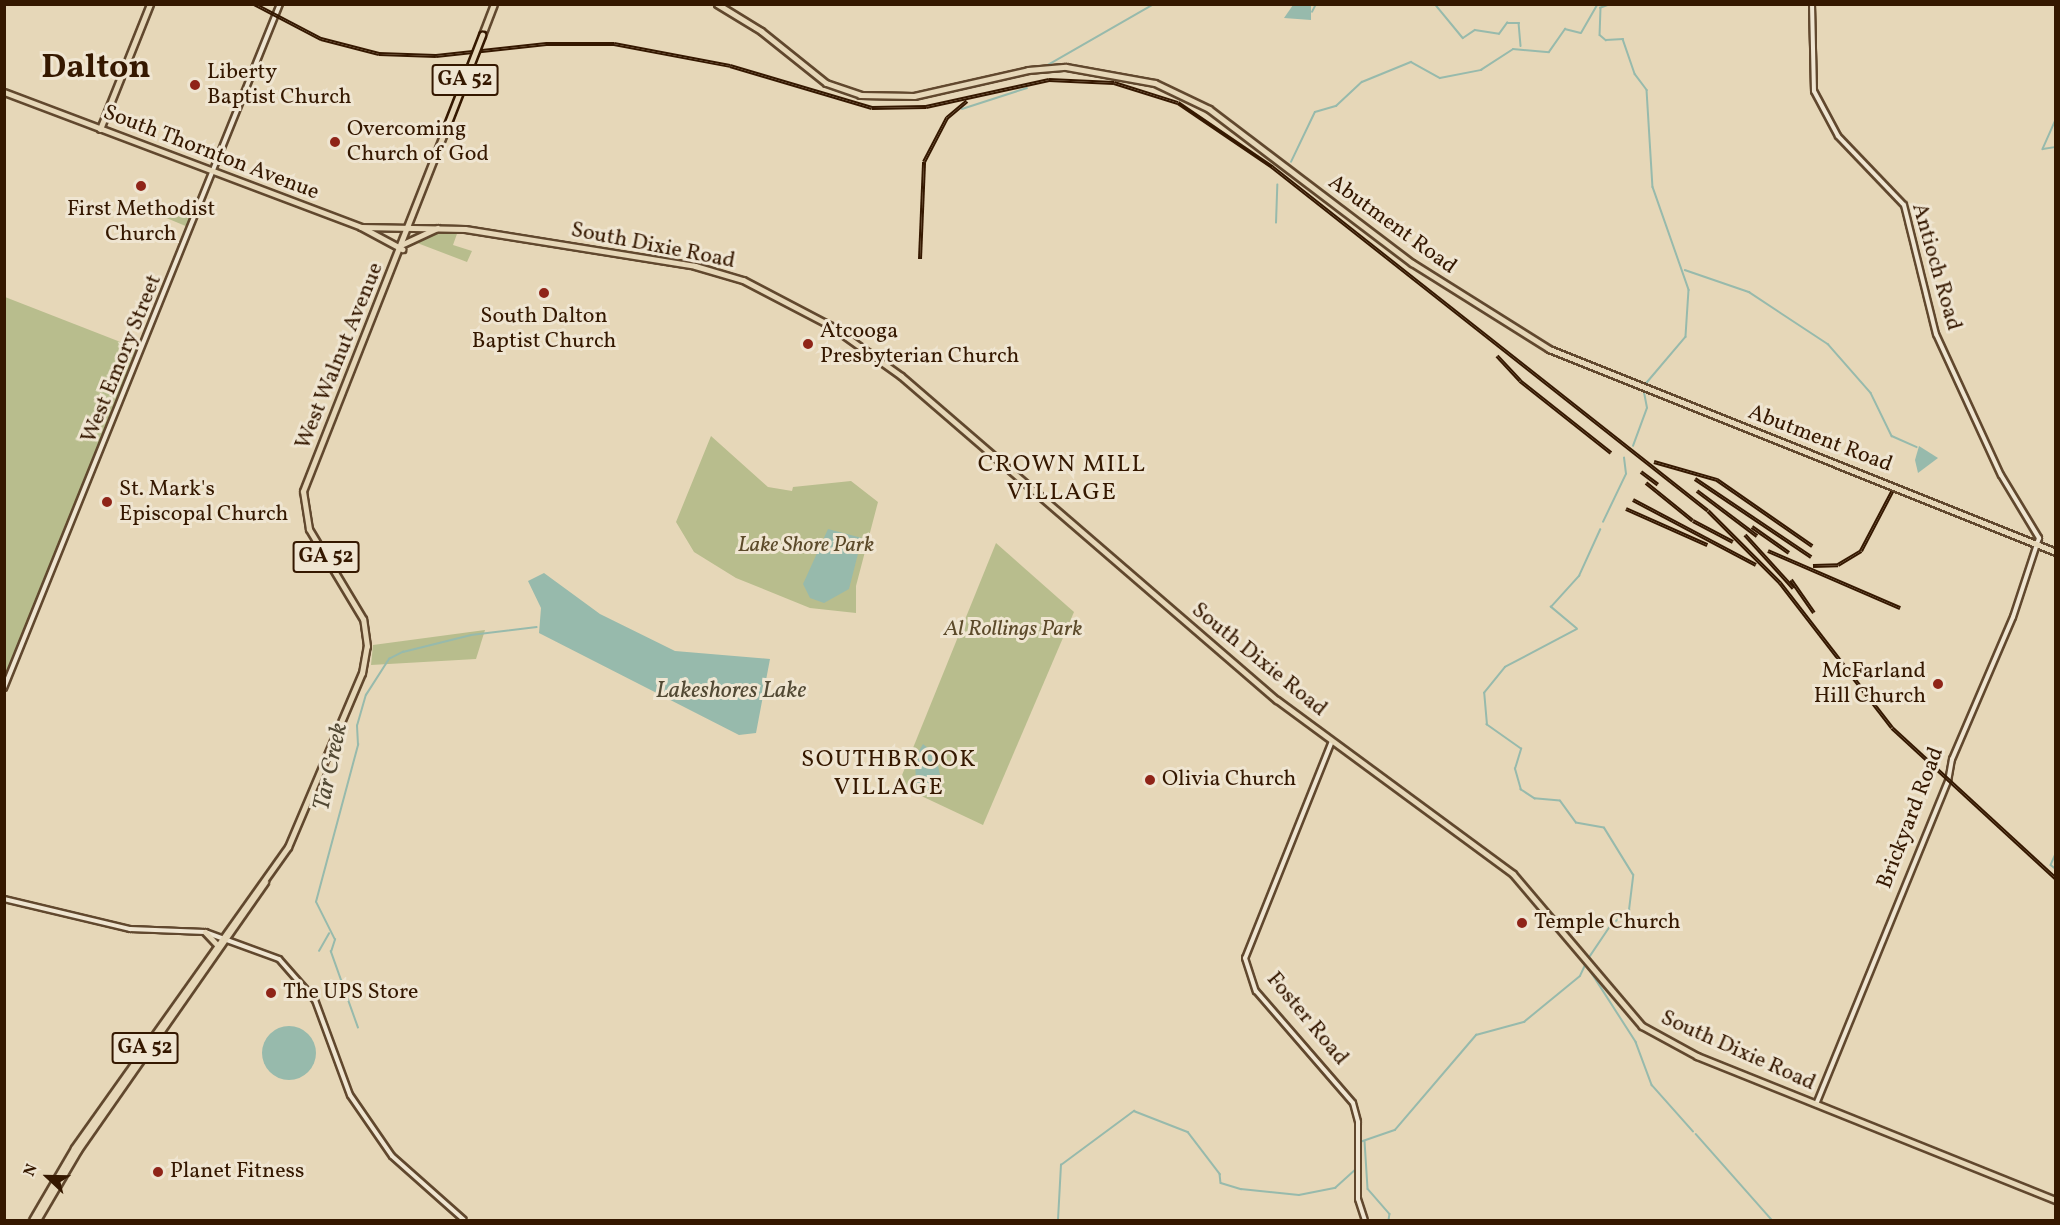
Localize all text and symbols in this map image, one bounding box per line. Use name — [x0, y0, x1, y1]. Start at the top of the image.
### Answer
district label: Dalton — [41, 49, 151, 89]
place label: Liberty Baptist Church — [207, 59, 352, 110]
road number: GA 52 — [430, 62, 500, 98]
marker: Liberty Baptist Church — [188, 78, 202, 92]
street label: South Thornton Avenue — [99, 100, 323, 206]
place label: Overcoming Church of God — [347, 116, 487, 168]
marker: Overcoming Church of God — [328, 135, 342, 149]
street label: Abutment Road — [1323, 170, 1461, 280]
marker: First Methodist Church — [134, 179, 148, 193]
place label: First Methodist Church — [67, 196, 215, 248]
street label: Antioch Road — [1905, 200, 1967, 334]
street label: South Dixie Road — [569, 217, 737, 275]
street label: West Walnut Avenue — [290, 258, 390, 454]
street label: West Emory Street — [76, 271, 168, 447]
marker: South Dalton Baptist Church — [537, 286, 551, 300]
place label: South Dalton Baptist Church — [472, 303, 616, 354]
place label: Atcooga Presbyterian Church — [820, 318, 1019, 370]
marker: Atcooga Presbyterian Church — [801, 337, 815, 351]
street label: Abutment Road — [1744, 399, 1896, 479]
district label: CROWN MILL VILLAGE — [978, 452, 1146, 508]
place label: St. Mark's Episcopal Church — [119, 476, 288, 528]
marker: St. Mark's Episcopal Church — [100, 495, 114, 509]
park label: Lake Shore Park — [738, 533, 874, 559]
road number: GA 52 — [292, 539, 360, 575]
street label: South Dixie Road — [1186, 597, 1332, 723]
park label: Al Rollings Park — [944, 617, 1082, 643]
place label: McFarland Hill Church — [1814, 658, 1926, 710]
marker: McFarland Hill Church — [1931, 677, 1945, 691]
water label: Lakeshores Lake — [656, 678, 806, 706]
water label: Tar Creek — [309, 721, 355, 813]
street label: Brickyard Road — [1872, 744, 1950, 892]
district label: SOUTHBROOK VILLAGE — [801, 747, 977, 803]
place label: Olivia Church — [1162, 767, 1296, 793]
marker: Olivia Church — [1143, 773, 1157, 787]
place label: Temple Church — [1534, 910, 1681, 936]
marker: Temple Church — [1515, 916, 1529, 930]
street label: Foster Road — [1260, 967, 1354, 1071]
place label: The UPS Store — [283, 980, 419, 1006]
marker: The UPS Store — [264, 986, 278, 1000]
street label: South Dixie Road — [1656, 1005, 1820, 1097]
road number: GA 52 — [110, 1030, 180, 1066]
north arrow — [18, 1147, 78, 1207]
place label: Planet Fitness — [170, 1159, 304, 1185]
text: N — [19, 1161, 44, 1180]
marker: Planet Fitness — [151, 1165, 165, 1179]

